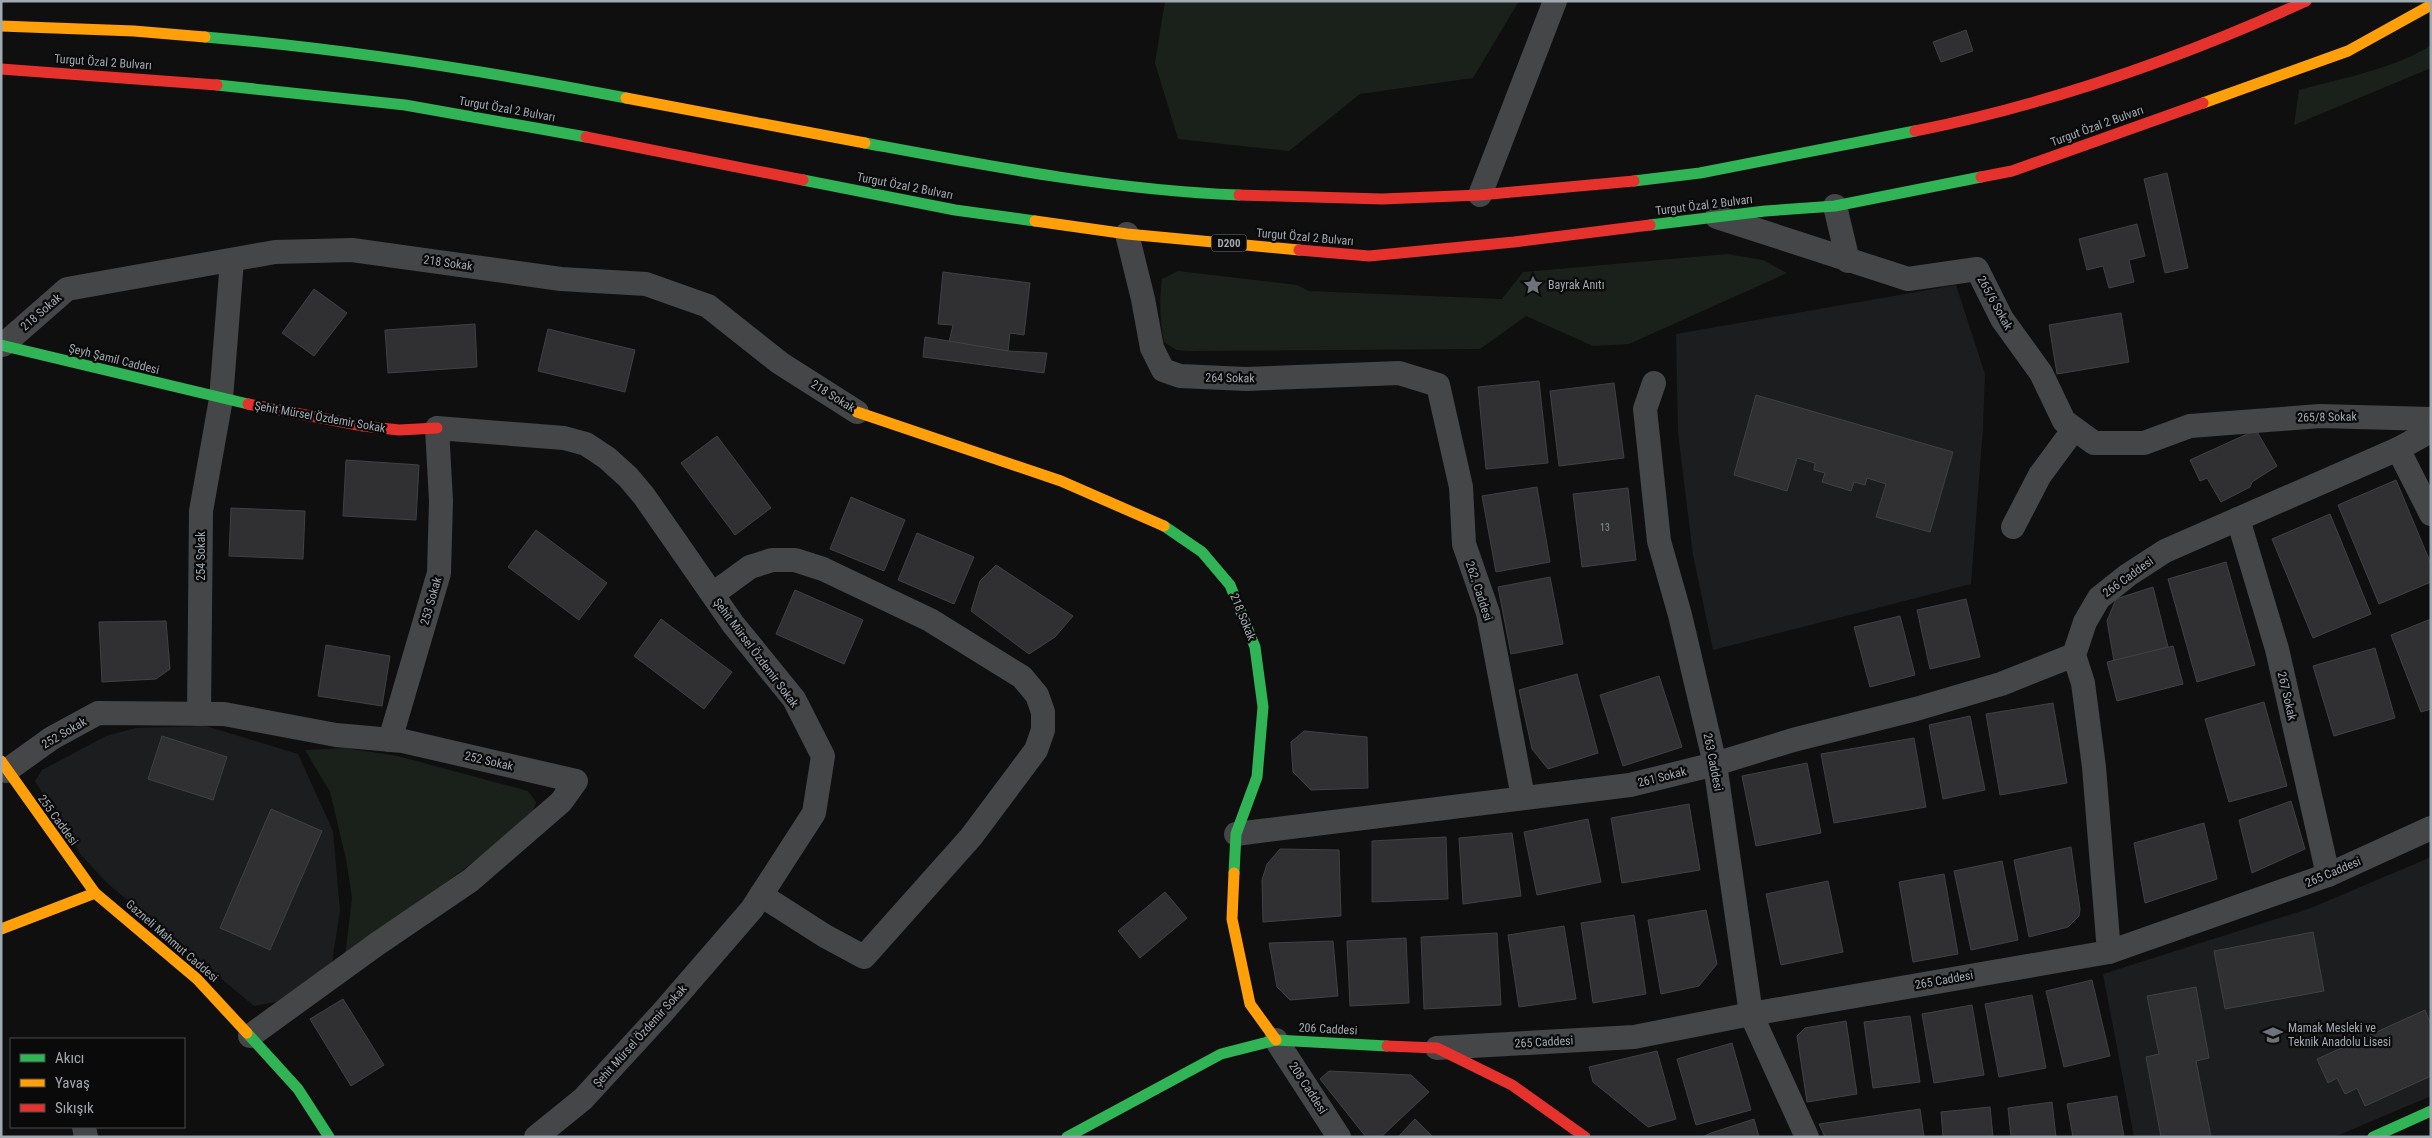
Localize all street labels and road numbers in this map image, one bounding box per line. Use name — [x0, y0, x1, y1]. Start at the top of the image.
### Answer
street label: Turgut Özal 2 Bulvarı — [54, 51, 152, 72]
street label: Turgut Özal 2 Bulvarı — [458, 93, 557, 124]
street label: Turgut Özal 2 Bulvarı — [2048, 102, 2145, 149]
street label: Turgut Özal 2 Bulvarı — [856, 169, 955, 202]
street label: Turgut Özal 2 Bulvarı — [1654, 191, 1753, 218]
street label: Turgut Özal 2 Bulvarı — [1256, 225, 1354, 248]
road number: D200 — [1212, 234, 1246, 252]
street label: 218 Sokak — [423, 253, 474, 273]
street label: 265/6 Sokak — [1974, 273, 2016, 333]
street label: 218 Sokak — [18, 290, 65, 333]
street label: Şeyh Şamil Caddesi — [67, 341, 161, 377]
street label: 264 Sokak — [1205, 371, 1255, 385]
street label: 218 Sokak — [808, 377, 858, 415]
street label: Şehit Mürsel Özdemir Sokak — [253, 398, 387, 436]
street label: 265/8 Sokak — [2297, 409, 2358, 425]
street label: 254 Sokak — [194, 531, 208, 581]
street label: 266 Caddesi — [2100, 554, 2156, 600]
street label: 262. Caddesi — [1463, 559, 1495, 623]
street label: 253 Sokak — [417, 575, 445, 627]
street label: 218 Sokak — [1227, 592, 1259, 643]
street label: Şehit Mürsel Özdemir Sokak — [710, 595, 803, 711]
street label: 267 Sokak — [2275, 670, 2300, 722]
street label: 252 Sokak — [39, 714, 89, 751]
street label: 263 Caddesi — [1701, 732, 1725, 792]
street label: 252 Sokak — [463, 749, 515, 774]
street label: 261 Sokak — [1636, 764, 1688, 790]
street label: 255 Caddesi — [35, 792, 81, 848]
street label: 265 Caddesi — [2303, 854, 2363, 890]
street label: Gazneli Mahmut Caddesi — [123, 897, 221, 985]
street label: 265 Caddesi — [1914, 968, 1974, 992]
street label: Şehit Mürsel Özdemir Sokak — [590, 981, 690, 1090]
street label: 206 Caddesi — [1298, 1020, 1358, 1038]
street label: 265 Caddesi — [1514, 1033, 1574, 1051]
street label: 208 Caddesi — [1286, 1060, 1330, 1116]

